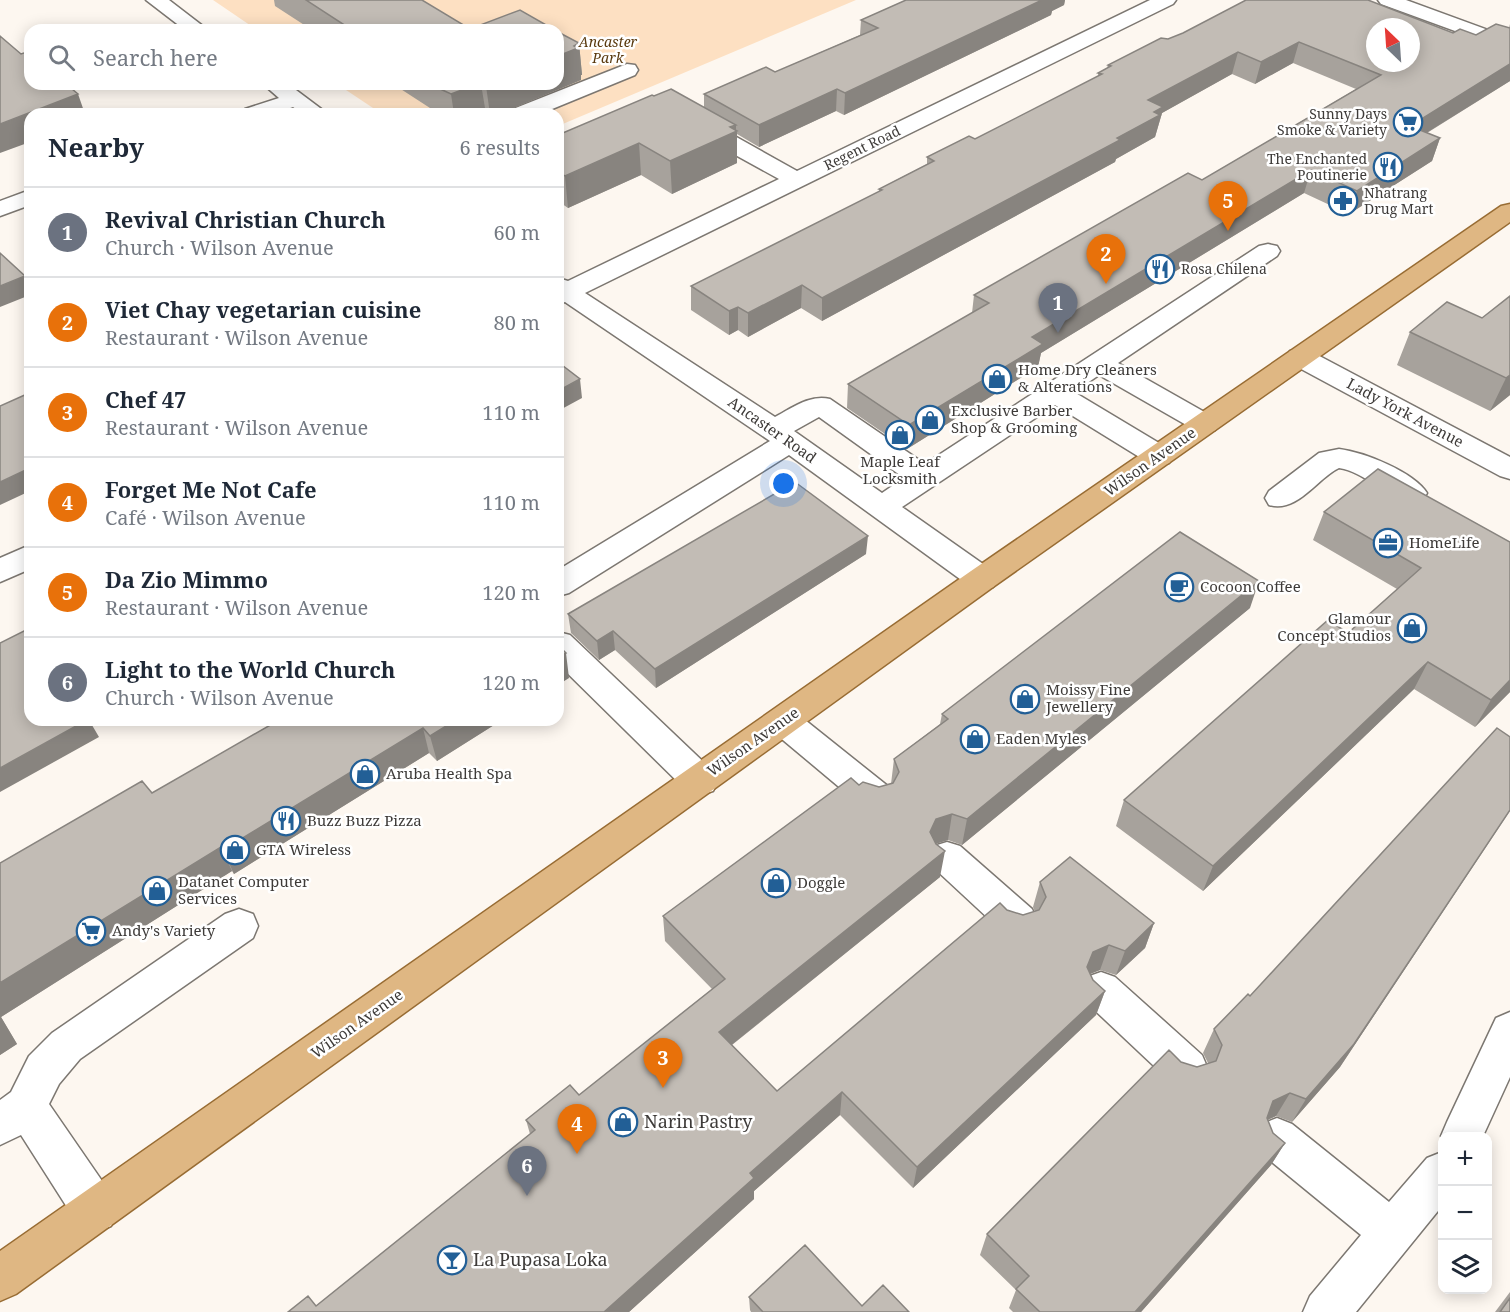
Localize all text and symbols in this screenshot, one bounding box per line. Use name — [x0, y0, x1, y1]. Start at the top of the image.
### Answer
north arrow — [1366, 18, 1420, 72]
search box — [24, 24, 564, 90]
park label: Ancaster Park — [578, 32, 638, 67]
icon: search — [45, 41, 78, 74]
text: Search here — [93, 42, 218, 72]
place label: Sunny Days Smoke & Variety — [1277, 104, 1387, 139]
supermarket icon: Sunny Days Smoke & Variety — [1392, 106, 1424, 138]
street label: Regent Road — [820, 121, 904, 174]
text: Nearby — [48, 129, 144, 165]
text: 6 results — [460, 134, 540, 161]
place label: The Enchanted Poutinerie — [1267, 149, 1367, 184]
restaurant icon: The Enchanted Poutinerie — [1372, 151, 1404, 183]
pin: 5 — [1208, 182, 1248, 231]
place label: Nhatrang Drug Mart — [1364, 183, 1433, 218]
pharmacy icon: Nhatrang Drug Mart — [1327, 185, 1359, 217]
text: Revival Christian Church — [105, 204, 386, 234]
text: 1 — [62, 219, 73, 246]
text: 60 m — [494, 219, 540, 246]
text: Church · Wilson Avenue — [105, 234, 334, 261]
pin: 2 — [1086, 234, 1126, 284]
restaurant icon: Rosa Chilena — [1144, 253, 1176, 285]
place label: Rosa Chilena — [1181, 259, 1267, 278]
pin: 1 — [1038, 284, 1078, 333]
text: Viet Chay vegetarian cuisine — [105, 294, 421, 324]
text: 2 — [62, 309, 73, 336]
text: 80 m — [494, 309, 540, 336]
text: Restaurant · Wilson Avenue — [105, 324, 368, 351]
place label: Home Dry Cleaners & Alterations — [1018, 359, 1157, 396]
shop icon: Home Dry Cleaners & Alterations — [981, 363, 1013, 395]
street label: Lady York Avenue — [1344, 373, 1467, 451]
text: Chef 47 — [105, 384, 187, 414]
street label: Ancaster Road — [725, 391, 821, 467]
text: 3 — [62, 399, 73, 426]
text: 110 m — [482, 399, 540, 426]
place label: Exclusive Barber Shop & Grooming — [951, 400, 1077, 437]
shop icon: Exclusive Barber Shop & Grooming — [914, 404, 946, 436]
text: Restaurant · Wilson Avenue — [105, 414, 368, 441]
shop icon: Maple Leaf Locksmith — [884, 419, 916, 451]
street label: Wilson Avenue — [1100, 422, 1199, 500]
place label: Maple Leaf Locksmith — [860, 451, 941, 488]
your location — [769, 469, 798, 498]
text: Forget Me Not Cafe — [105, 474, 317, 504]
text: 4 — [62, 489, 73, 516]
text: 110 m — [482, 489, 540, 516]
text: Café · Wilson Avenue — [105, 504, 306, 531]
office icon: HomeLife — [1372, 527, 1404, 559]
place label: HomeLife — [1409, 532, 1479, 552]
text: Da Zio Mimmo — [105, 564, 268, 594]
cafe icon: Cocoon Coffee — [1163, 571, 1195, 603]
place label: Cocoon Coffee — [1200, 576, 1301, 596]
text: 5 — [62, 579, 73, 606]
text: 120 m — [482, 579, 540, 606]
text: Restaurant · Wilson Avenue — [105, 594, 368, 621]
place label: Glamour Concept Studios — [1277, 608, 1391, 645]
shop icon: Glamour Concept Studios — [1396, 612, 1428, 644]
text: Light to the World Church — [105, 654, 396, 684]
text: 6 — [62, 669, 73, 696]
text: 120 m — [482, 669, 540, 696]
place label: Moissy Fine Jewellery — [1045, 679, 1131, 716]
shop icon: Moissy Fine Jewellery — [1009, 683, 1041, 715]
text: Church · Wilson Avenue — [105, 684, 334, 711]
street label: Wilson Avenue — [703, 702, 802, 780]
shop icon: Eaden Myles — [959, 723, 991, 755]
place label: Eaden Myles — [996, 728, 1087, 748]
shop icon: Aruba Health Spa — [349, 758, 381, 790]
place label: Aruba Health Spa — [386, 763, 512, 783]
restaurant icon: Buzz Buzz Pizza — [270, 805, 302, 837]
place label: Buzz Buzz Pizza — [307, 810, 422, 830]
shop icon: GTA Wireless — [219, 834, 251, 866]
place label: GTA Wireless — [256, 839, 351, 859]
shop icon: Doggle — [760, 867, 792, 899]
place label: Datanet Computer Services — [178, 871, 309, 908]
place label: Doggle — [797, 872, 845, 892]
shop icon: Datanet Computer Services — [141, 875, 173, 907]
supermarket icon: Andy's Variety — [75, 915, 107, 947]
place label: Andy's Variety — [112, 920, 216, 940]
street label: Wilson Avenue — [307, 984, 406, 1062]
pin: 3 — [644, 1038, 682, 1088]
pin: 4 — [558, 1104, 596, 1154]
shop icon: Narin Pastry — [607, 1106, 639, 1138]
place label: Narin Pastry — [644, 1109, 753, 1133]
map controls — [1438, 1132, 1492, 1294]
button: + — [1438, 1132, 1492, 1186]
pin: 6 — [508, 1146, 546, 1196]
button: − — [1438, 1186, 1492, 1240]
button: layers — [1438, 1240, 1492, 1294]
bar icon: La Pupasa Loka — [436, 1244, 468, 1276]
place label: La Pupasa Loka — [473, 1247, 608, 1271]

